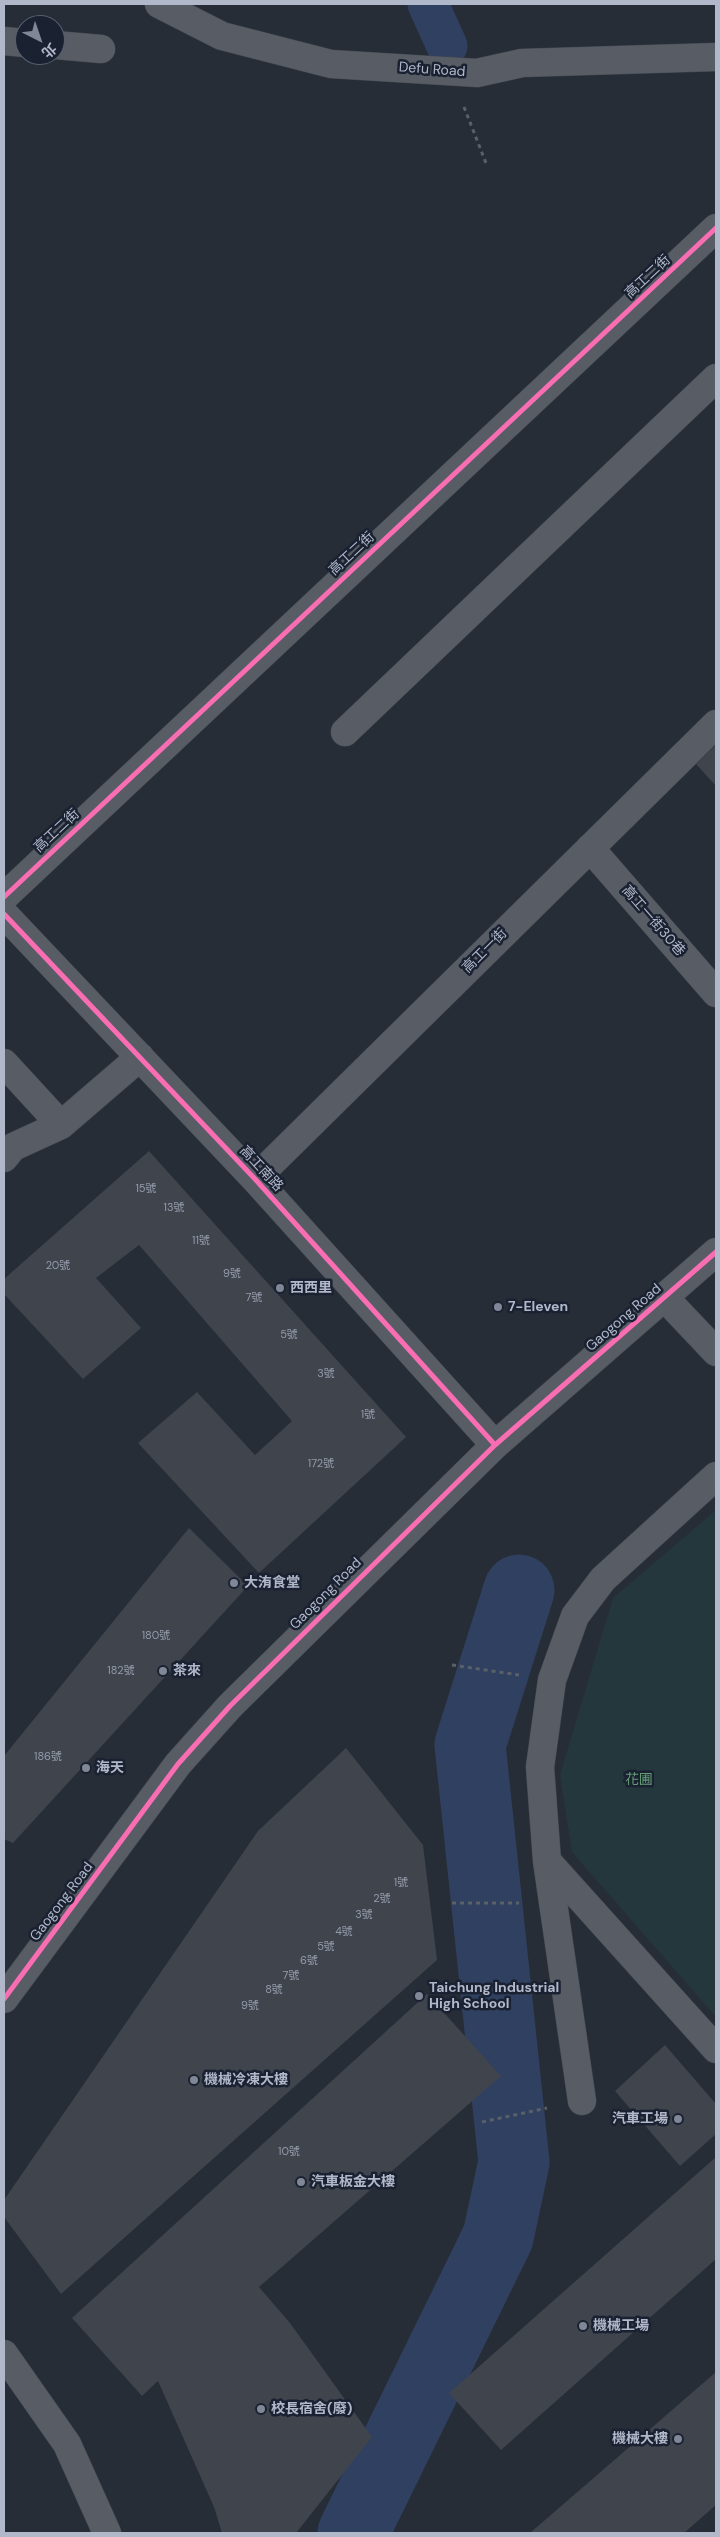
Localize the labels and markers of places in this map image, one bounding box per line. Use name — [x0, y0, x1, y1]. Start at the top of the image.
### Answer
place label: 西西里 — [290, 1280, 332, 1296]
marker: 西西里 — [274, 1282, 286, 1294]
place label: 7-Eleven — [508, 1299, 568, 1315]
marker: 7-Eleven — [492, 1301, 504, 1313]
place label: 大洧食堂 — [244, 1575, 300, 1591]
marker: 大洧食堂 — [228, 1577, 240, 1589]
place label: 茶來 — [173, 1663, 201, 1679]
marker: 茶來 — [157, 1665, 169, 1677]
place label: 海天 — [96, 1760, 124, 1776]
marker: 海天 — [80, 1762, 92, 1774]
place label: Taichung Industrial High School — [429, 1980, 559, 2012]
marker: Taichung Industrial High School — [413, 1990, 425, 2002]
place label: 機械冷凍大樓 — [204, 2072, 288, 2088]
marker: 機械冷凍大樓 — [188, 2074, 200, 2086]
place label: 汽車工場 — [612, 2111, 668, 2127]
marker: 汽車工場 — [672, 2113, 684, 2125]
place label: 汽車板金大樓 — [311, 2174, 395, 2190]
marker: 汽車板金大樓 — [295, 2176, 307, 2188]
place label: 機械工場 — [593, 2318, 649, 2334]
marker: 機械工場 — [577, 2320, 589, 2332]
place label: 校長宿舍(廢) — [271, 2401, 352, 2417]
marker: 校長宿舍(廢) — [255, 2403, 267, 2415]
place label: 機械大樓 — [612, 2431, 668, 2447]
marker: 機械大樓 — [672, 2433, 684, 2445]

